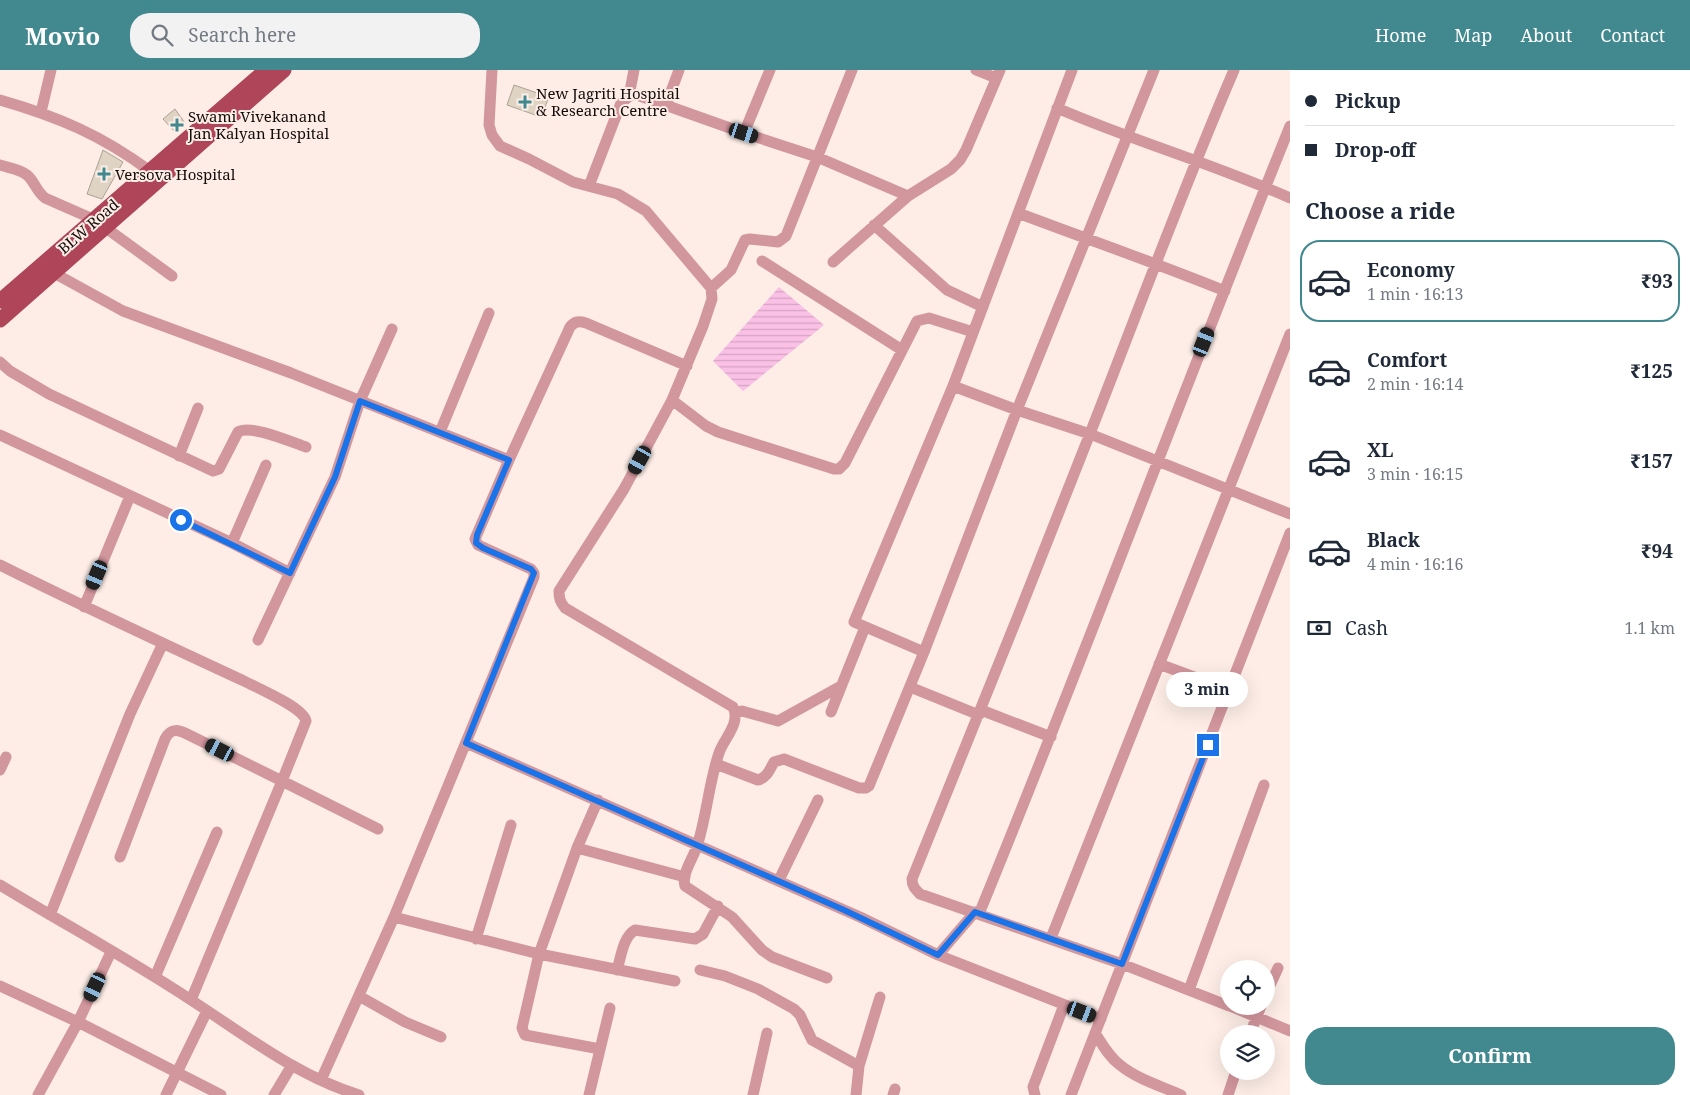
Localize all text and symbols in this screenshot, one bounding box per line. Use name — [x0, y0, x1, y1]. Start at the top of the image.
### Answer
search box — [130, 13, 480, 58]
text: Movio — [25, 19, 100, 52]
icon: search — [148, 21, 176, 49]
text: Search here — [188, 22, 296, 48]
text: Home — [1375, 23, 1426, 47]
text: Map — [1454, 23, 1492, 47]
text: About — [1520, 23, 1572, 47]
text: Contact — [1600, 23, 1665, 47]
place label: New Jagriti Hospital & Research Centre — [536, 83, 680, 120]
text: Pickup — [1335, 88, 1401, 114]
marker: New Jagriti Hospital & Research Centre — [518, 95, 532, 109]
place label: Swami Vivekanand Jan Kalyan Hospital — [187, 106, 330, 143]
marker: Swami Vivekanand Jan Kalyan Hospital — [170, 118, 184, 132]
car — [727, 121, 760, 145]
text: Drop-off — [1335, 137, 1415, 163]
place label: Versova Hospital — [115, 164, 236, 184]
marker: Versova Hospital — [97, 167, 111, 181]
street label: BLW Road — [53, 194, 123, 258]
text: Choose a ride — [1305, 195, 1455, 225]
text: Economy — [1367, 257, 1455, 283]
icon: car — [1307, 259, 1352, 304]
text: ₹93 — [1641, 268, 1673, 294]
text: 1 min · 16:13 — [1367, 283, 1463, 305]
car — [1191, 325, 1216, 359]
text: Comfort — [1367, 347, 1447, 373]
icon: car — [1307, 349, 1352, 394]
text: ₹125 — [1630, 358, 1673, 384]
text: 2 min · 16:14 — [1367, 373, 1463, 395]
text: XL — [1367, 437, 1393, 463]
icon: car — [1307, 439, 1352, 484]
car — [626, 443, 653, 477]
text: ₹157 — [1630, 448, 1673, 474]
text: 3 min · 16:15 — [1367, 463, 1463, 485]
route start — [170, 509, 192, 531]
text: Black — [1367, 527, 1420, 553]
icon: car — [1307, 529, 1352, 574]
text: ₹94 — [1641, 538, 1673, 564]
text: 4 min · 16:16 — [1367, 553, 1463, 575]
car — [84, 558, 109, 592]
icon: cash — [1305, 614, 1333, 642]
text: Cash — [1345, 615, 1388, 641]
text: 1.1 km — [1624, 617, 1675, 639]
callout: 3 min — [1167, 672, 1249, 708]
text: 3 min — [1184, 678, 1230, 700]
route end — [1197, 734, 1219, 756]
car — [203, 737, 236, 763]
map controls — [1220, 960, 1275, 1080]
button: locate — [1220, 960, 1275, 1015]
car — [81, 970, 108, 1004]
car — [1065, 1000, 1098, 1024]
button: layers — [1220, 1025, 1275, 1080]
button: Confirm — [1305, 1027, 1675, 1085]

